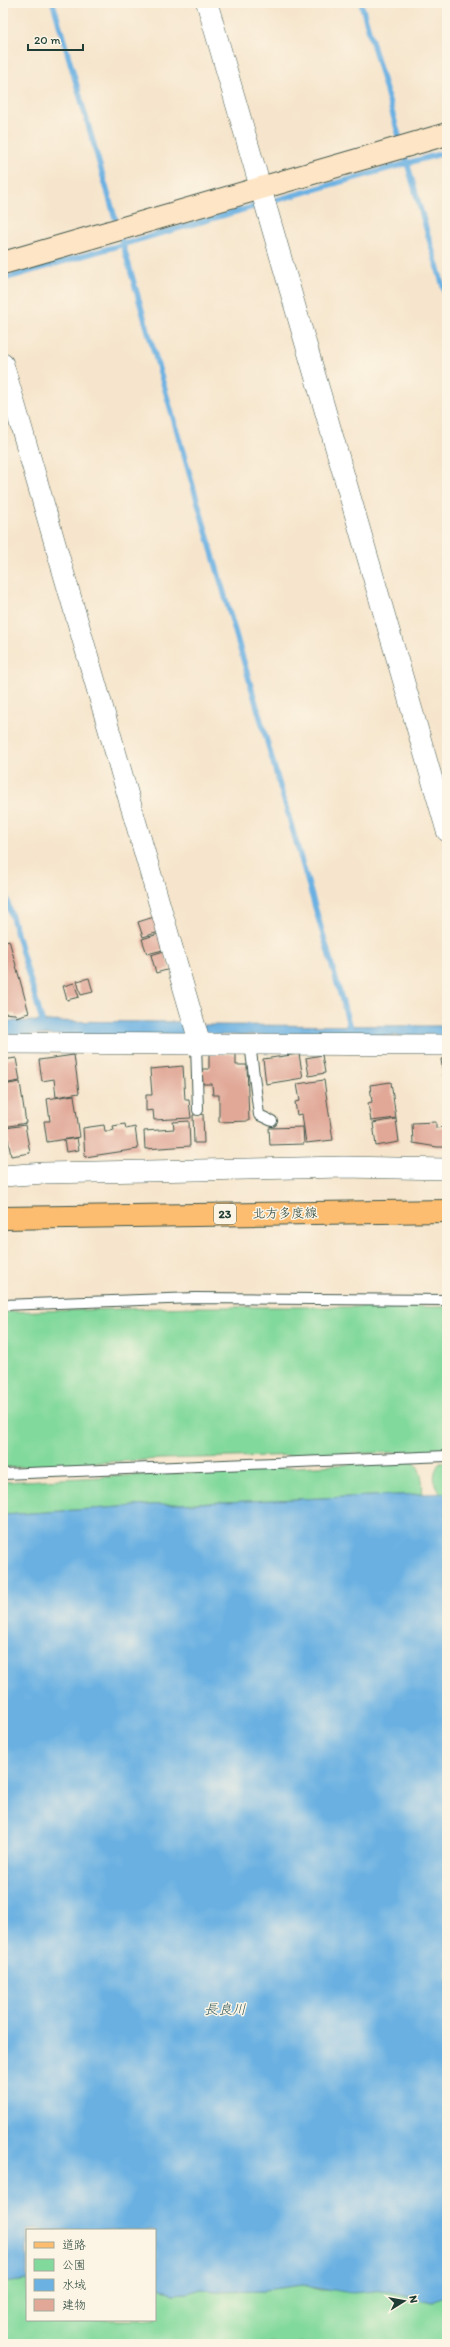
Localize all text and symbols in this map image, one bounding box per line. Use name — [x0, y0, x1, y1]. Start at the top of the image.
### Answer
scale bar — [28, 26, 83, 52]
text: 20 m — [34, 33, 61, 47]
road number: 23 — [214, 1204, 236, 1224]
street label: 北方多度線 — [252, 1205, 319, 1221]
water label: 長良川 — [204, 2001, 246, 2018]
legend — [26, 2229, 156, 2321]
text: 道路 — [62, 2238, 86, 2252]
text: 公園 — [62, 2258, 86, 2272]
text: 水域 — [62, 2278, 86, 2292]
north arrow — [384, 2281, 424, 2321]
text: N — [406, 2294, 420, 2304]
text: 建物 — [62, 2298, 86, 2312]

